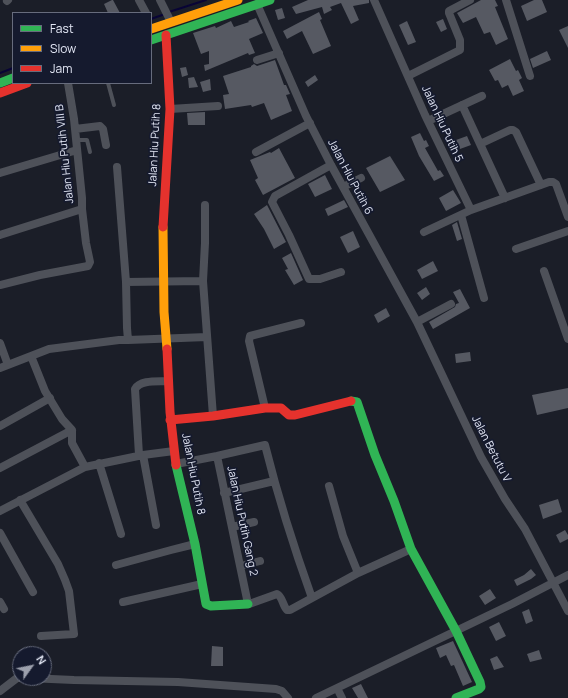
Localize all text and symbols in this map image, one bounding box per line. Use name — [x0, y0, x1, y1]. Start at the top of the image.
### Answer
legend — [12, 12, 152, 84]
text: Fast — [50, 20, 74, 37]
text: Slow — [50, 40, 76, 57]
text: Jam — [50, 60, 72, 77]
street label: Jalan Hiu Putih 5 — [419, 84, 465, 164]
street label: Jalan Hiu Putih 8 — [146, 103, 164, 187]
street label: Jalan Hiu Putih VIII B — [53, 104, 77, 204]
street label: Jalan Hiu Putih 6 — [325, 137, 375, 217]
street label: Jalan Betutu V — [469, 414, 513, 484]
street label: Jalan Hiu Putih 8 — [179, 432, 207, 516]
street label: Jalan Hiu Putih Gang 2 — [224, 465, 260, 577]
north arrow — [12, 646, 52, 686]
text: N — [33, 652, 50, 667]

